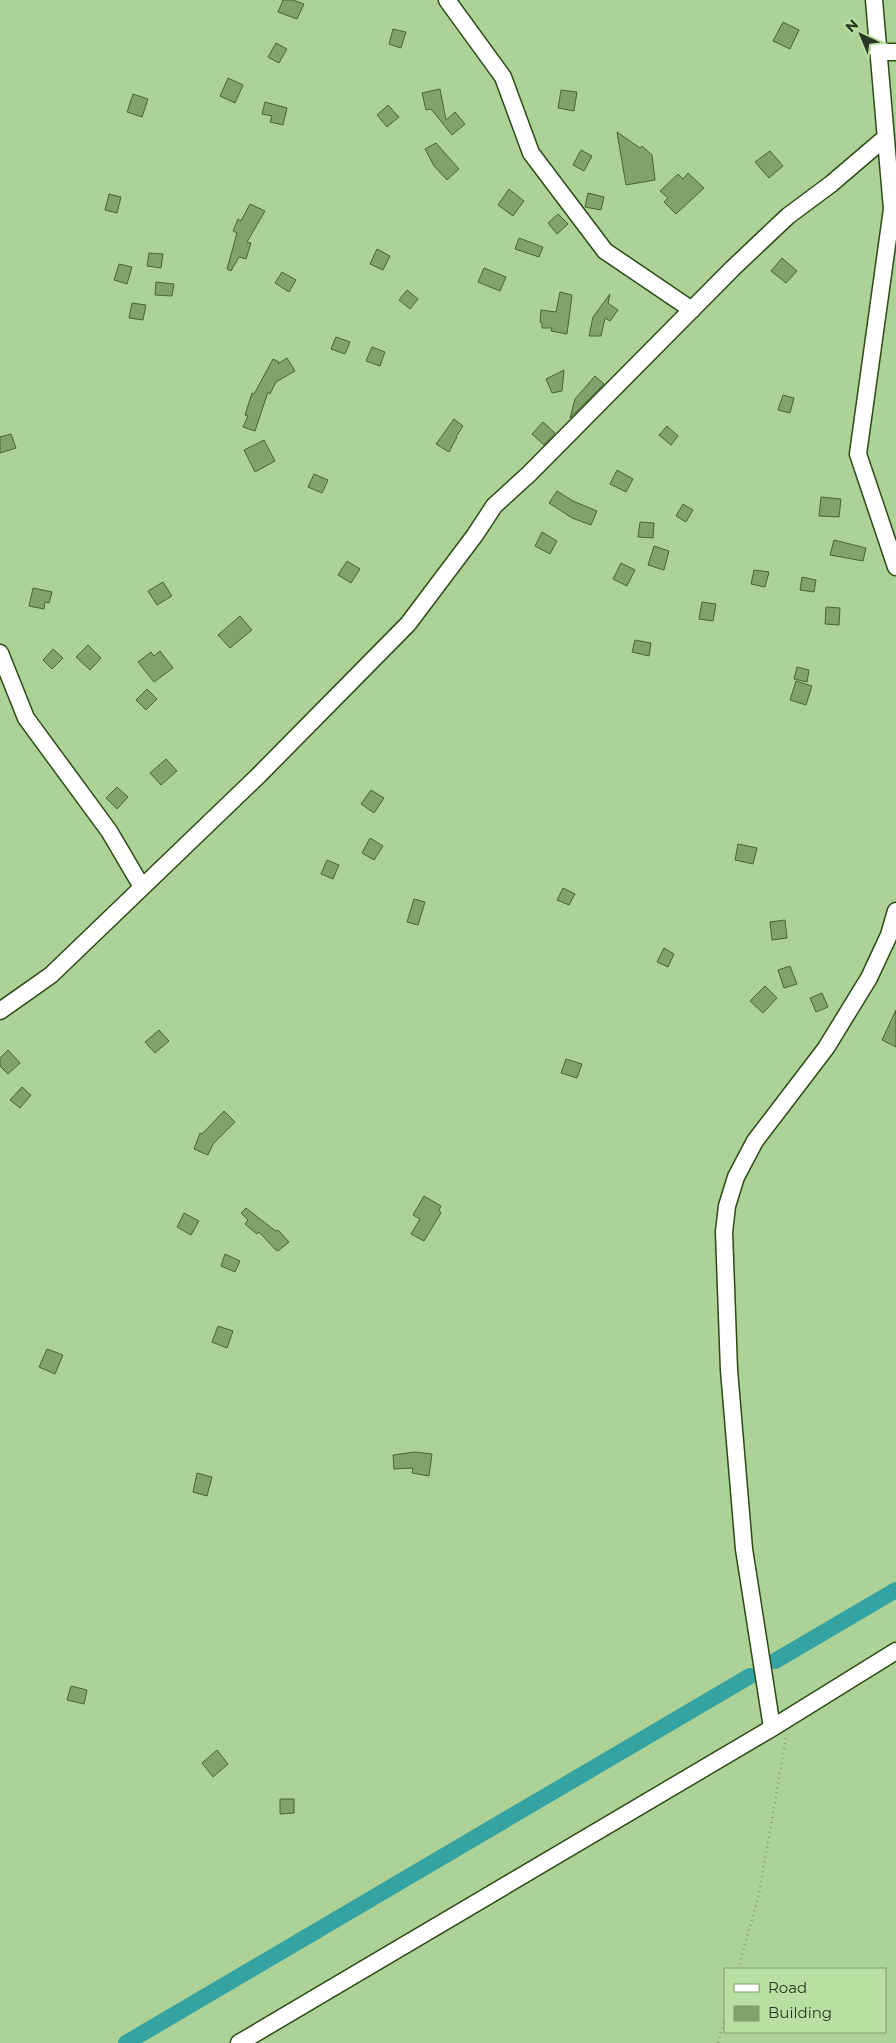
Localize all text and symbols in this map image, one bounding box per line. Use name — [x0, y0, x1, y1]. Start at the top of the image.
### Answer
north arrow — [836, 10, 886, 60]
text: N — [842, 15, 862, 36]
legend — [724, 1968, 886, 2033]
text: Road — [768, 1978, 807, 1997]
text: Building — [768, 2003, 832, 2022]

